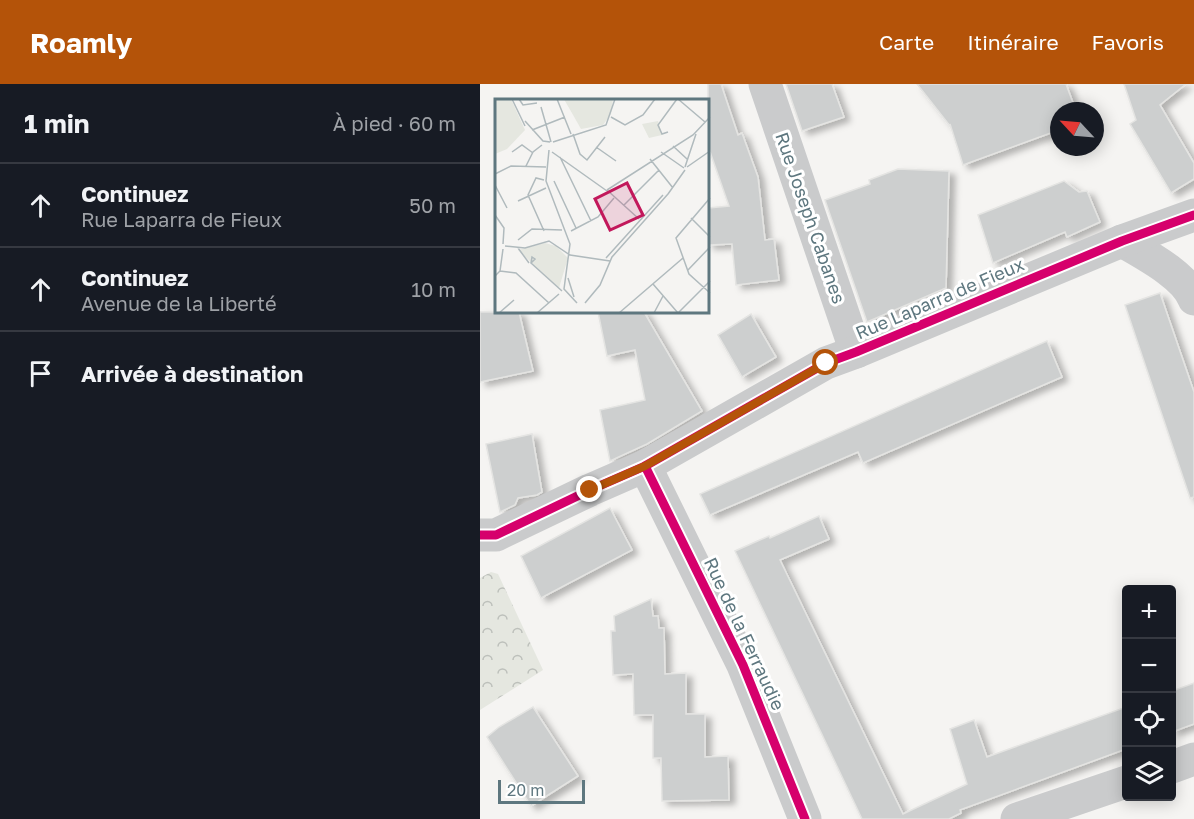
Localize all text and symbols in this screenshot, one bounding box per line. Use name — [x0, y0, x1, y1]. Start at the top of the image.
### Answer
text: Roamly — [30, 26, 132, 59]
text: Carte — [879, 29, 934, 55]
text: Itinéraire — [967, 29, 1059, 55]
text: Favoris — [1092, 29, 1164, 55]
inset map — [495, 99, 710, 314]
north arrow — [1050, 102, 1104, 156]
text: 1 min — [24, 108, 90, 139]
text: À pied · 60 m — [333, 111, 456, 135]
street label: Rue Joseph Cabanes — [771, 129, 851, 306]
text: Continuez — [81, 180, 188, 207]
icon: ahead — [24, 189, 57, 222]
text: 50 m — [409, 193, 456, 217]
text: Rue Laparra de Fieux — [81, 207, 282, 231]
street label: Rue Laparra de Fieux — [852, 253, 1027, 344]
text: Continuez — [81, 264, 188, 291]
icon: ahead — [24, 273, 57, 306]
text: 10 m — [411, 277, 456, 301]
text: Avenue de la Liberté — [81, 291, 277, 315]
route start — [812, 349, 838, 375]
icon: arrive — [24, 357, 57, 390]
text: Arrivée à destination — [81, 360, 303, 387]
route end — [576, 476, 602, 502]
street label: Rue de la Ferraudie — [700, 554, 790, 714]
map controls — [1122, 585, 1176, 801]
button: + — [1122, 585, 1176, 639]
button: − — [1122, 639, 1176, 693]
button: locate — [1122, 693, 1176, 747]
button: layers — [1122, 747, 1176, 801]
scale bar — [498, 777, 585, 804]
text: 20 m — [507, 780, 544, 800]

